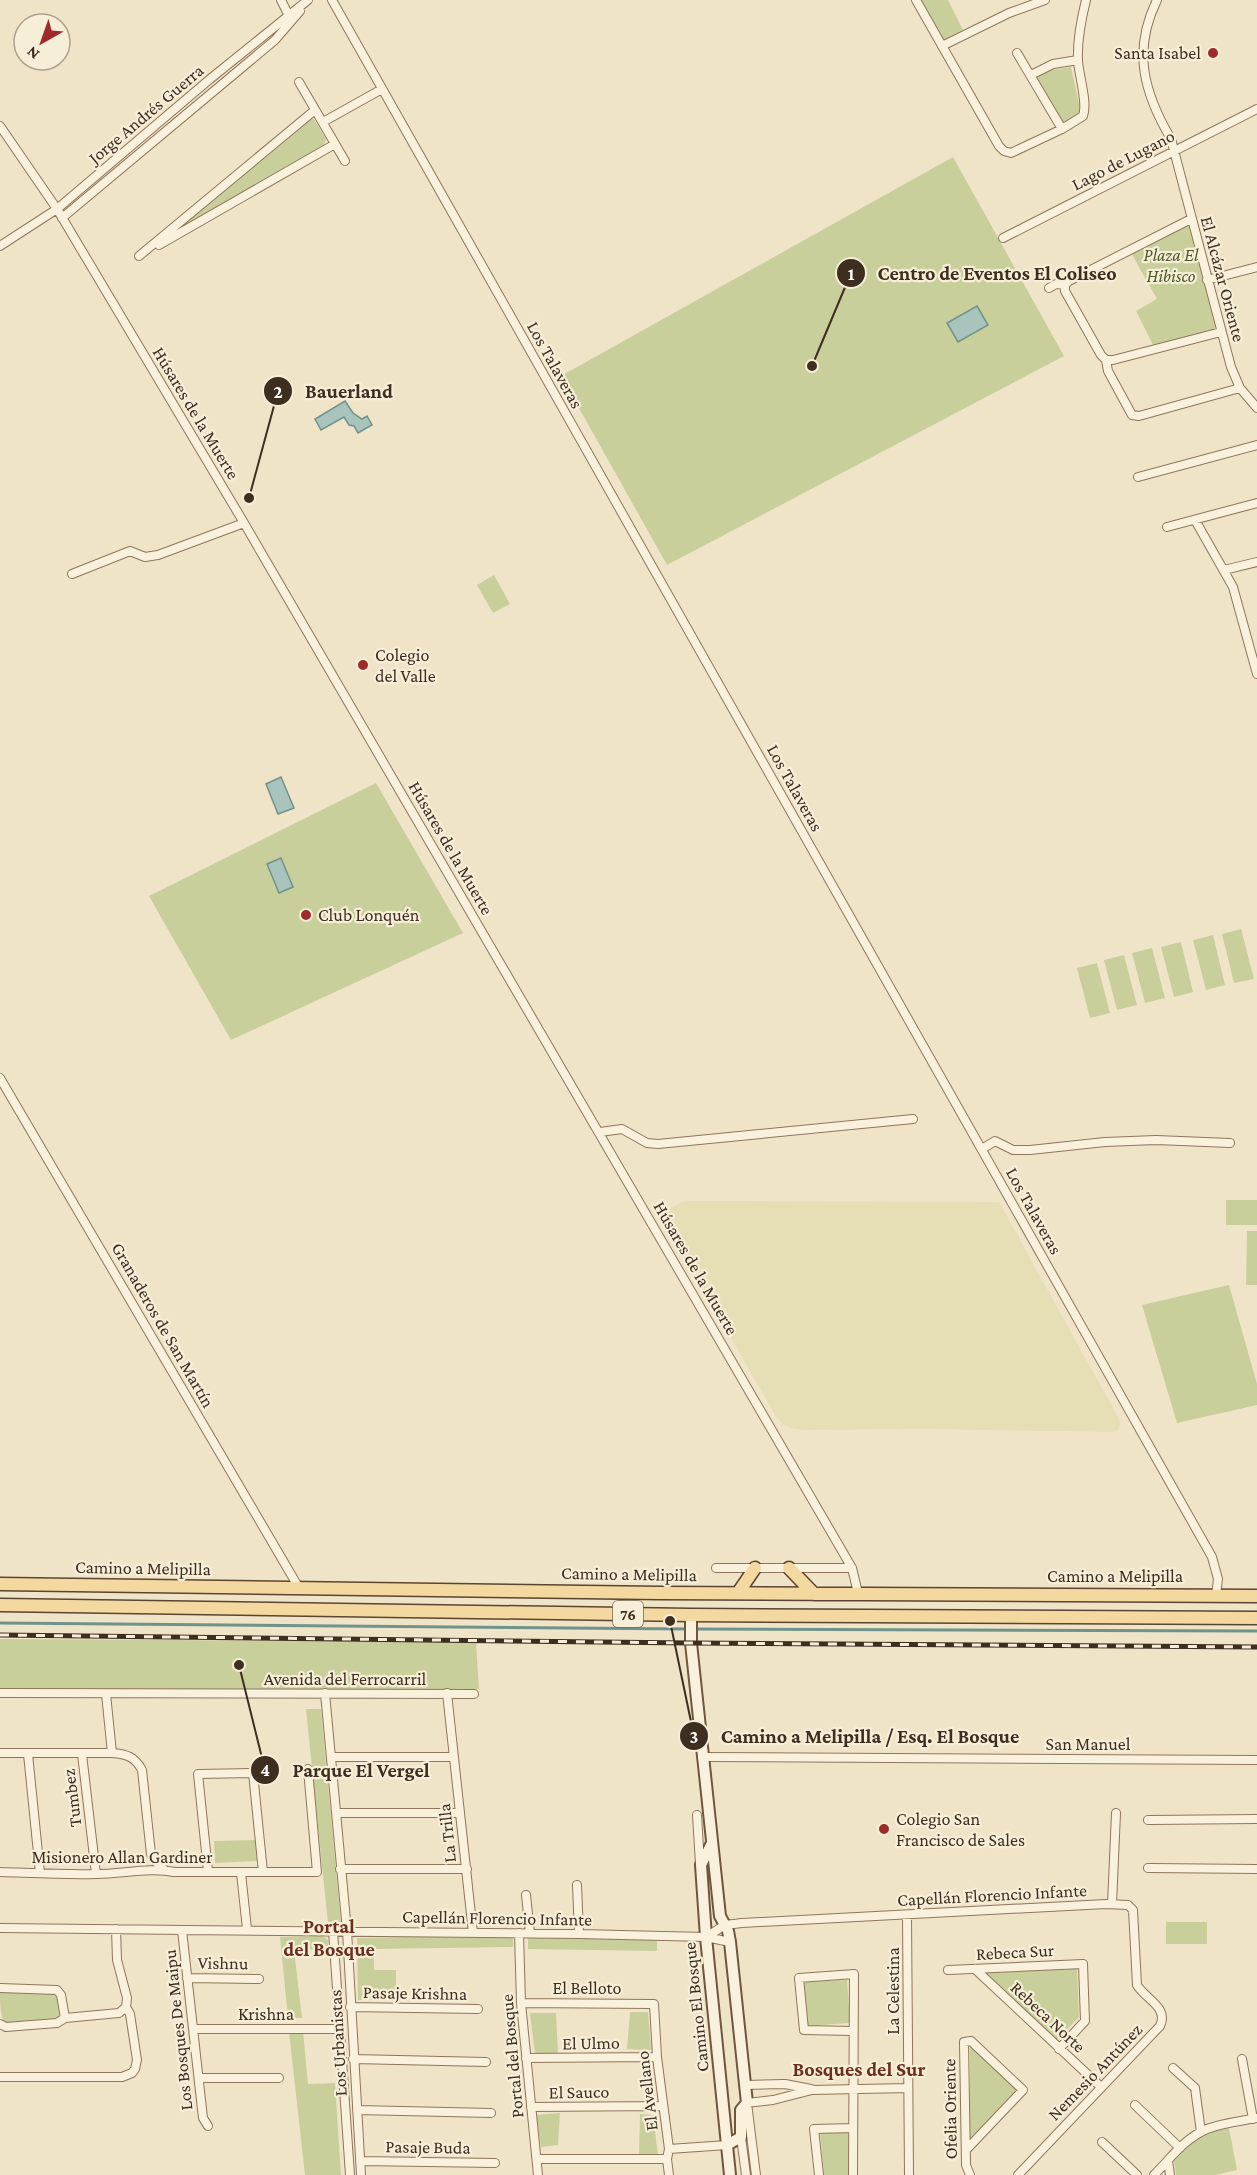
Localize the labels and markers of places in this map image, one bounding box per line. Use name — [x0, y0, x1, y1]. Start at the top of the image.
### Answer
place label: Santa Isabel — [1114, 43, 1201, 63]
marker: Santa Isabel — [1206, 46, 1220, 60]
callout: Centro de Eventos El Coliseo — [836, 254, 1129, 292]
callout: Bauerland — [263, 372, 405, 410]
place label: Colegio del Valle — [375, 645, 436, 686]
marker: Colegio del Valle — [356, 658, 370, 672]
place label: Club Lonquén — [318, 905, 420, 925]
marker: Club Lonquén — [299, 908, 313, 922]
callout: Camino a Melipilla / Esq. El Bosque — [679, 1717, 1031, 1755]
callout: Parque El Vergel — [250, 1751, 441, 1789]
place label: Colegio San Francisco de Sales — [896, 1809, 1025, 1850]
marker: Colegio San Francisco de Sales — [877, 1822, 891, 1836]

